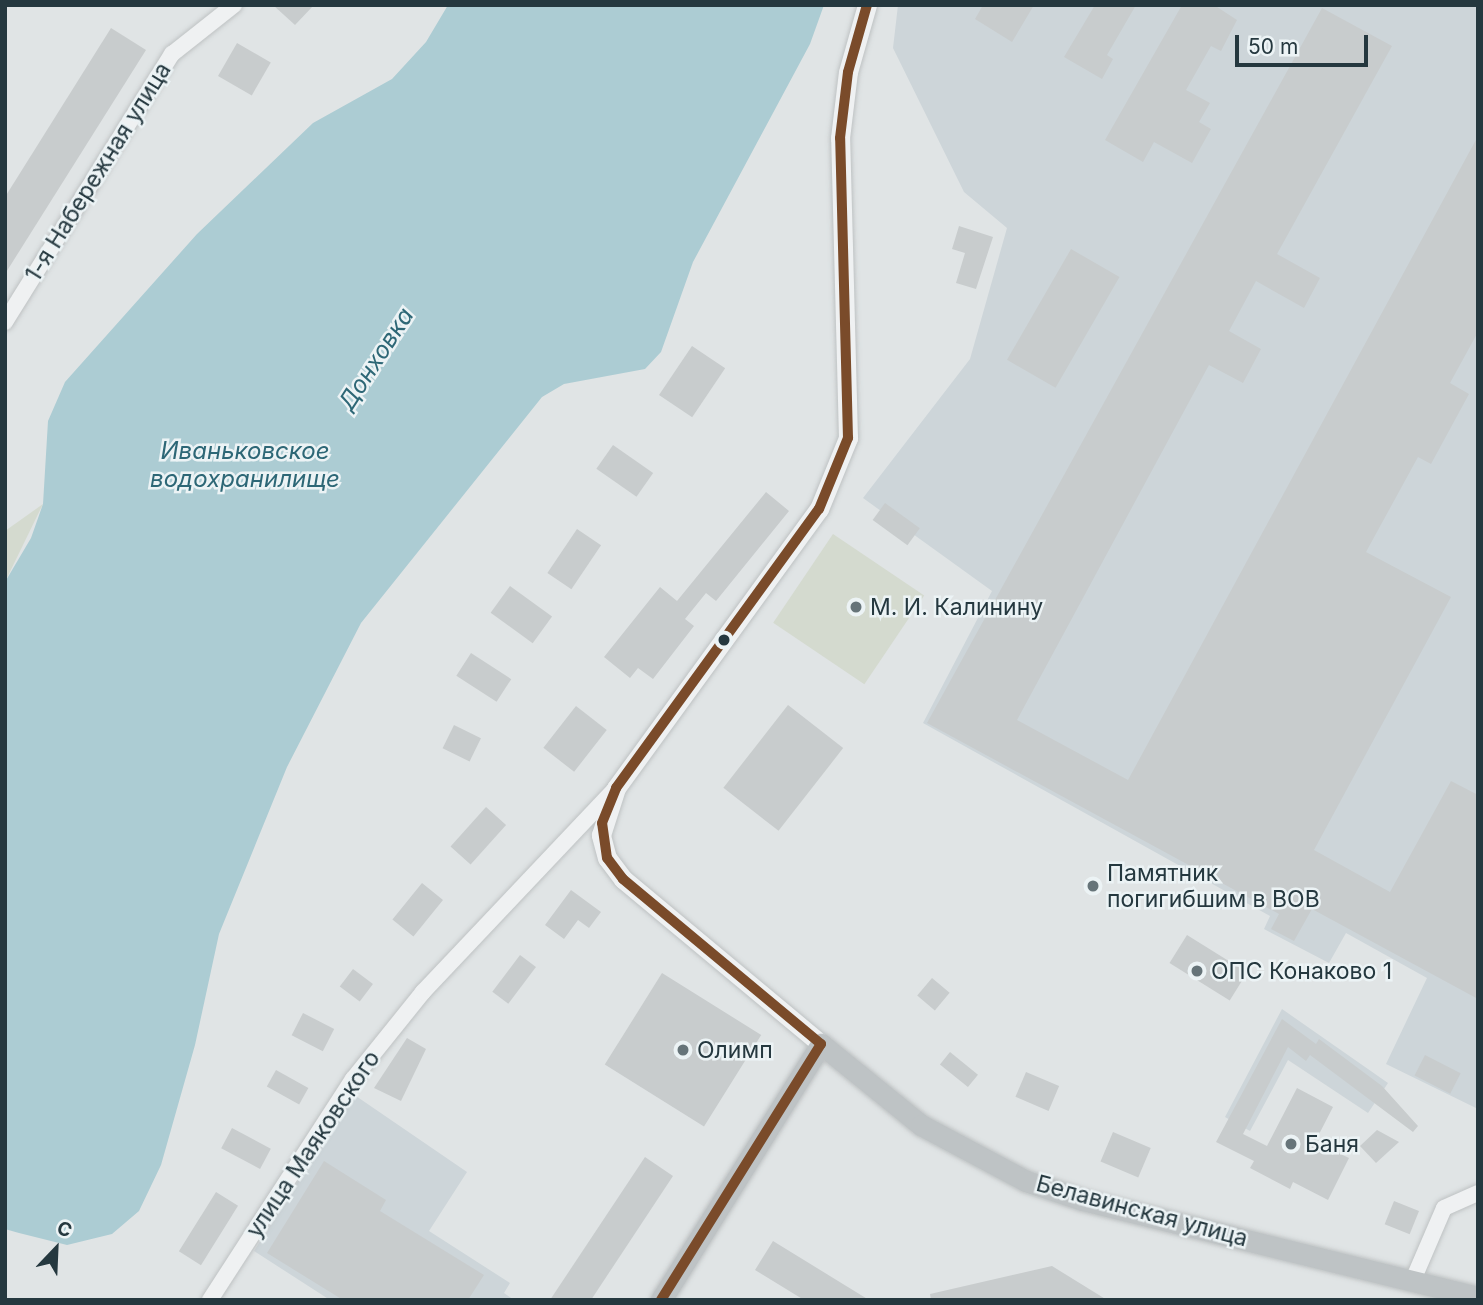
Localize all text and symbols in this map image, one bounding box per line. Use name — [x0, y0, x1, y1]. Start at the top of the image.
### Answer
scale bar — [1238, 21, 1371, 65]
text: 50 m — [1248, 34, 1298, 59]
street label: 1-я Набережная улица — [19, 57, 177, 287]
water label: Донховка — [332, 302, 420, 416]
water label: Иваньковское водохранилище — [150, 437, 340, 493]
place label: М. И. Калинину — [870, 593, 1043, 621]
marker: М. И. Калинину — [848, 599, 864, 615]
unlabelled marker — [717, 633, 731, 647]
place label: Памятник погигибшим в ВОВ — [1107, 859, 1320, 913]
marker: Памятник погигибшим в ВОВ — [1085, 878, 1101, 894]
place label: ОПС Конаково 1 — [1211, 957, 1392, 985]
marker: ОПС Конаково 1 — [1189, 963, 1205, 979]
place label: Олимп — [697, 1036, 773, 1064]
marker: Олимп — [675, 1042, 691, 1058]
street label: улица Маяковского — [240, 1045, 386, 1243]
place label: Баня — [1305, 1130, 1359, 1158]
marker: Баня — [1283, 1136, 1299, 1152]
street label: Белавинская улица — [1033, 1169, 1251, 1253]
north arrow — [21, 1214, 91, 1284]
text: С — [53, 1216, 75, 1243]

